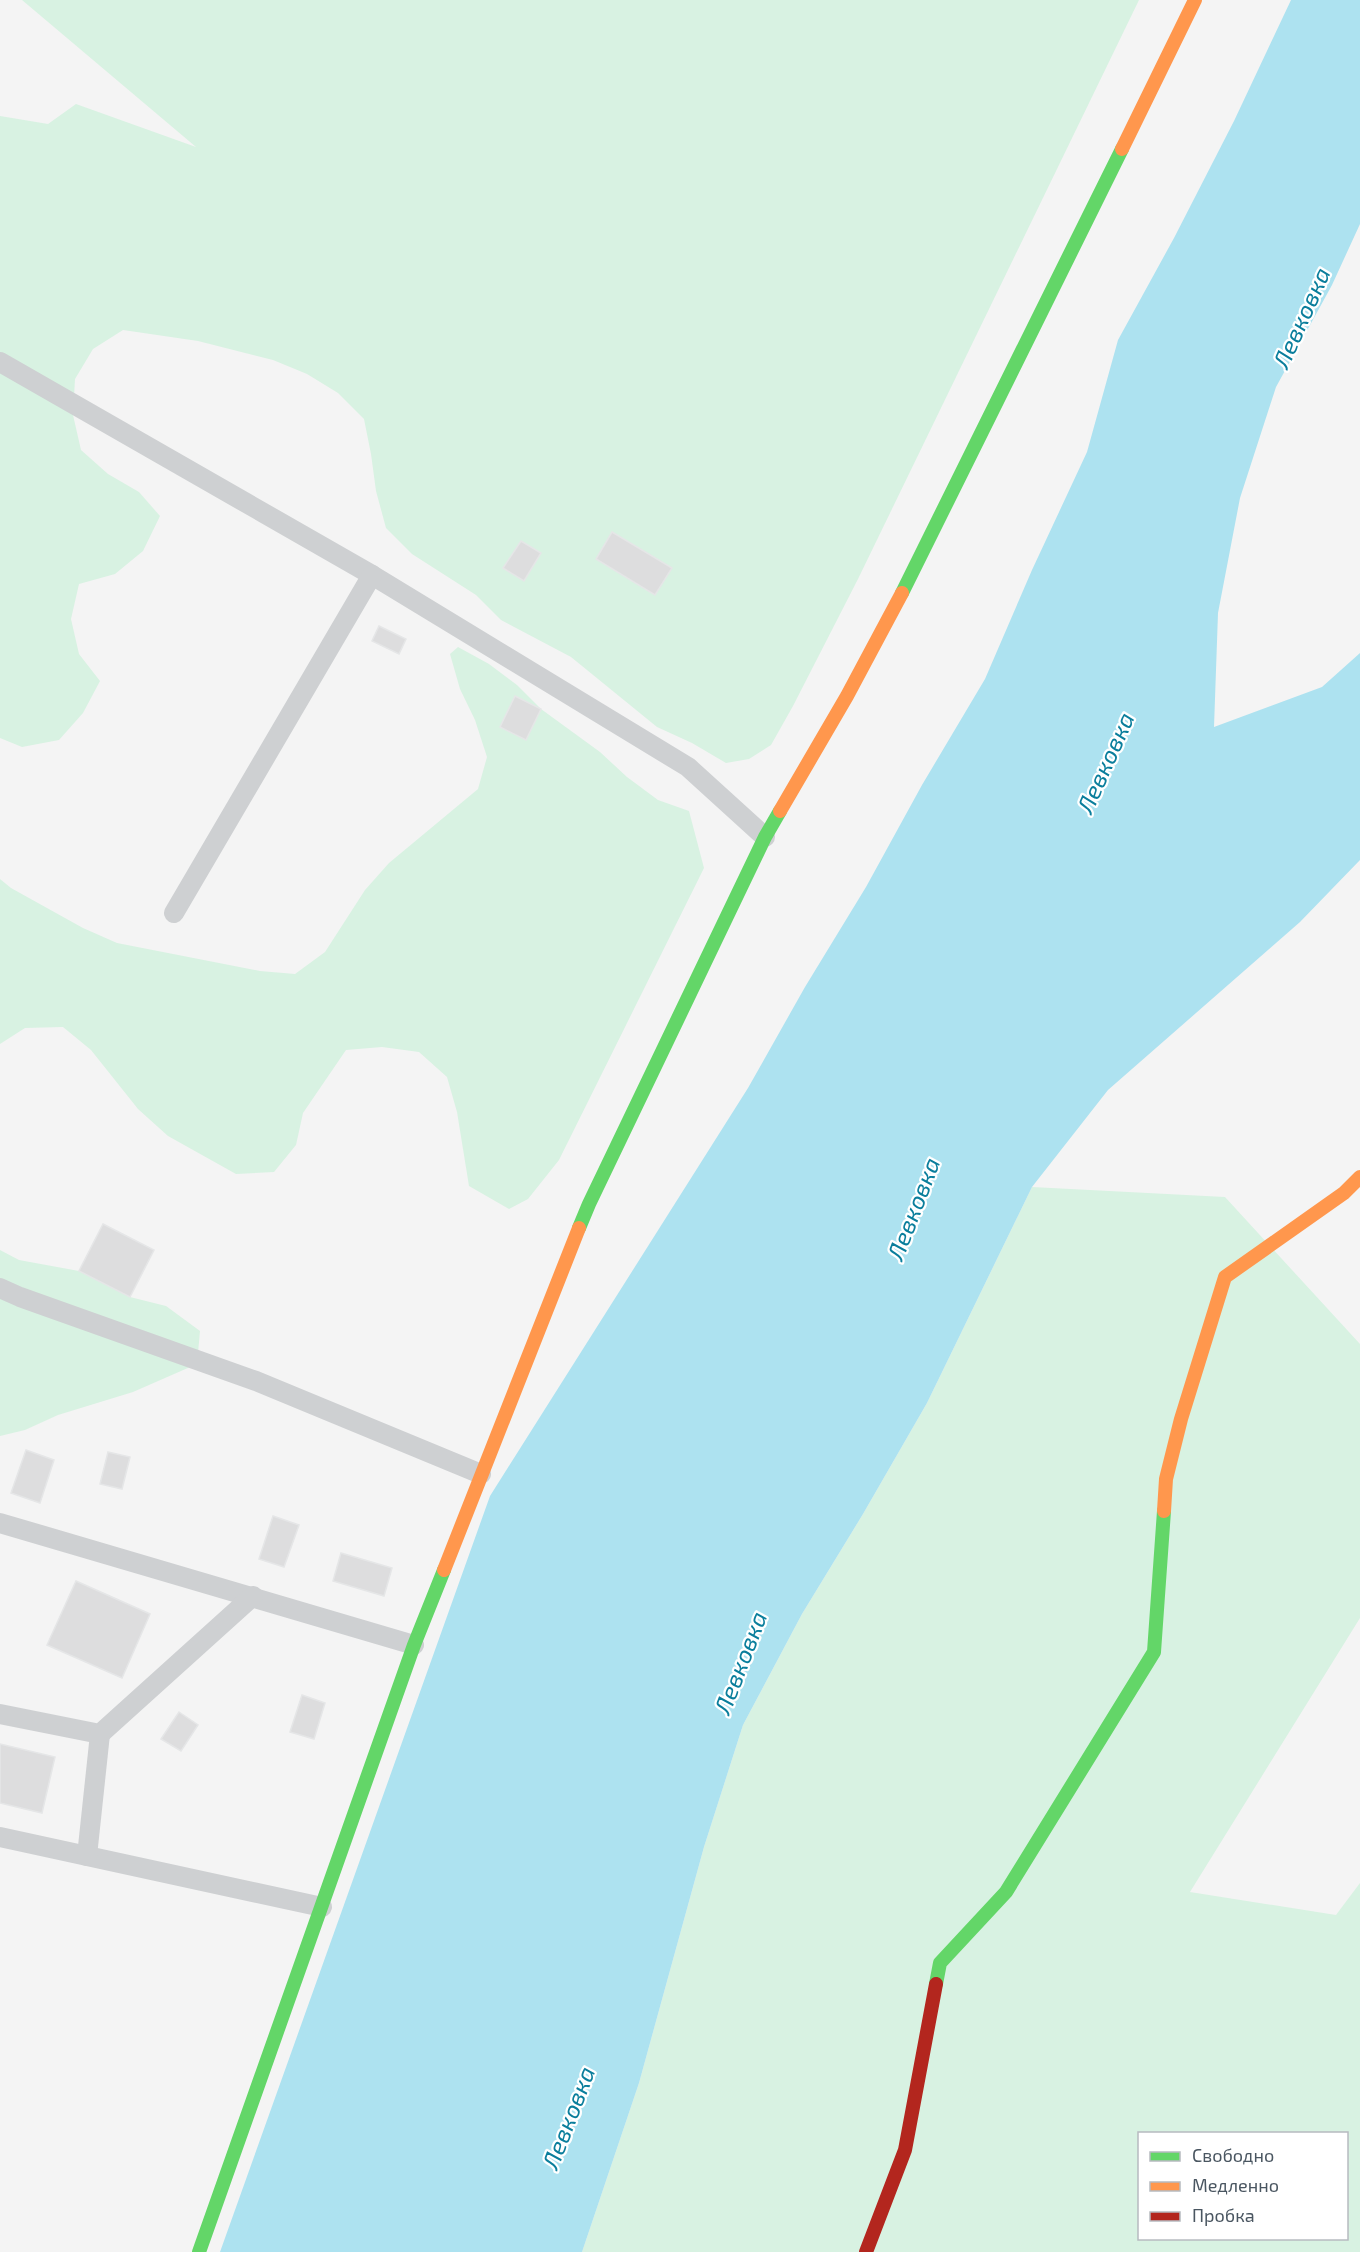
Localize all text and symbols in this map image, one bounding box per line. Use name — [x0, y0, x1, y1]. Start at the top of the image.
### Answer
water label: Левковка — [1265, 262, 1336, 373]
water label: Левковка — [1069, 707, 1140, 818]
water label: Левковка — [879, 1153, 945, 1265]
water label: Левковка — [706, 1607, 772, 1719]
water label: Левковка — [534, 2062, 600, 2174]
legend — [1138, 2132, 1348, 2240]
text: Свободно — [1192, 2144, 1274, 2166]
text: Медленно — [1192, 2174, 1279, 2196]
text: Пробка — [1192, 2204, 1255, 2226]

